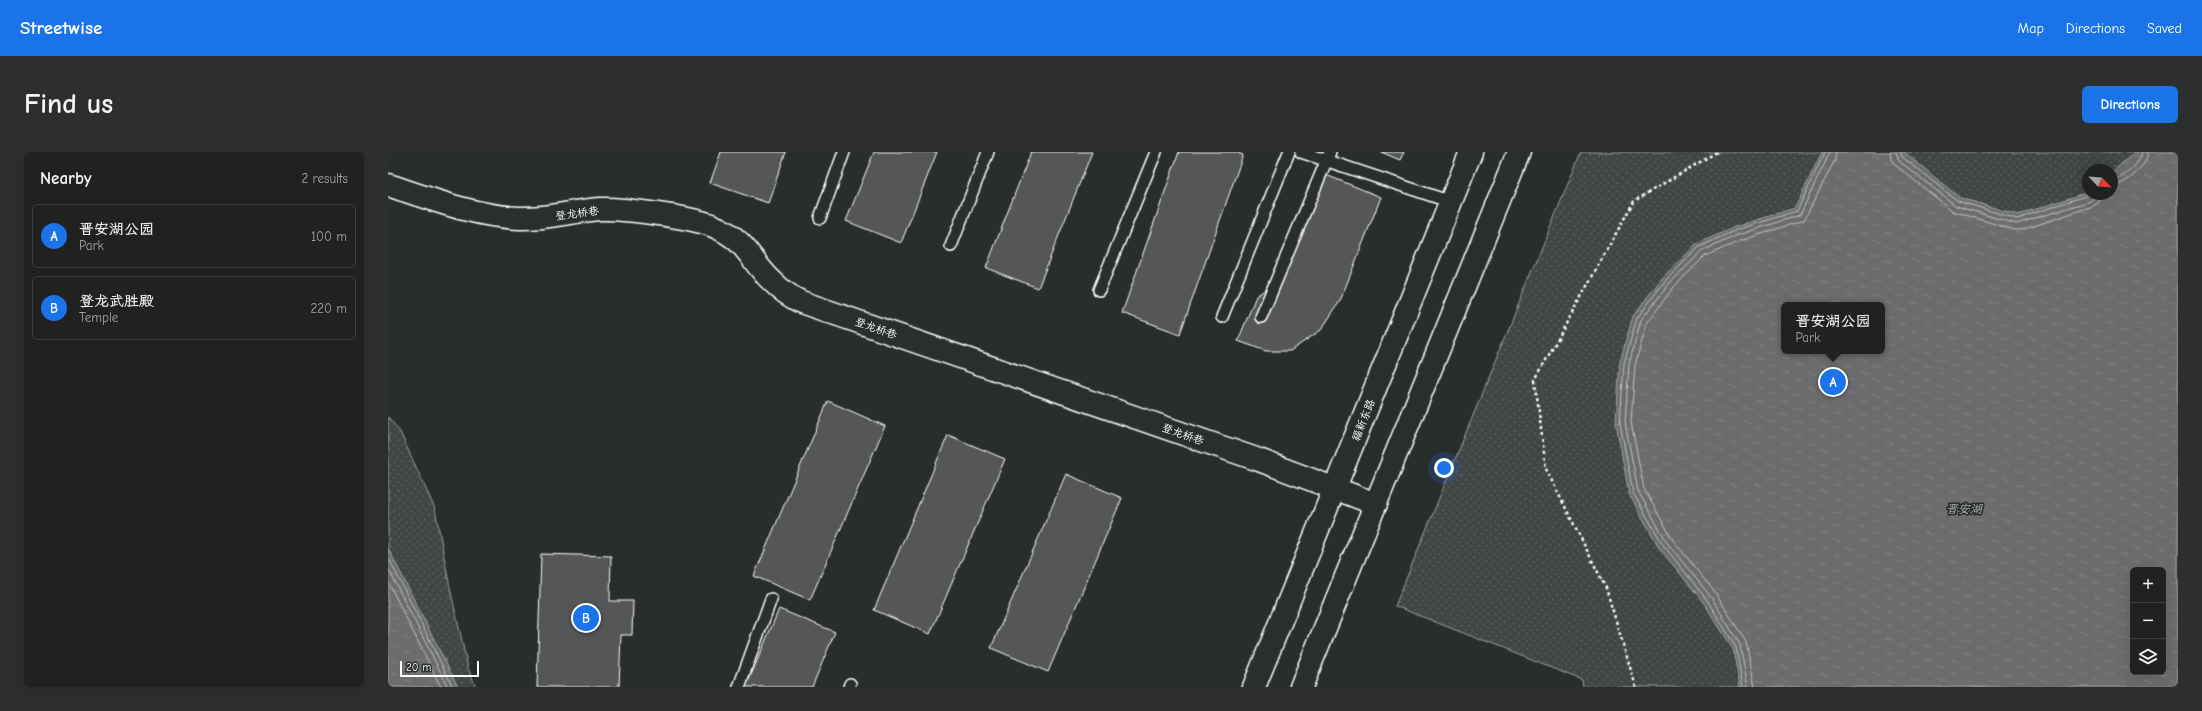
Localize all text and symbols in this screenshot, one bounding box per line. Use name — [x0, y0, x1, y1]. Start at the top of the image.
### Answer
text: Streetwise — [20, 17, 102, 39]
text: Map — [2017, 20, 2044, 37]
text: Directions — [2066, 20, 2125, 37]
text: Saved — [2147, 20, 2182, 37]
button: Directions — [2082, 86, 2178, 123]
text: Find us — [24, 88, 113, 120]
north arrow — [2082, 164, 2118, 200]
text: Nearby — [40, 169, 91, 188]
text: 2 results — [301, 171, 348, 186]
street label: 登龙桥巷 — [554, 204, 600, 223]
text: 晋安湖公园 — [79, 220, 154, 238]
text: A — [50, 229, 58, 244]
text: 100 m — [311, 229, 347, 244]
text: Park — [79, 238, 104, 253]
text: 登龙武胜殿 — [79, 292, 154, 310]
text: B — [50, 301, 58, 316]
text: 220 m — [310, 301, 347, 316]
popup — [1781, 302, 1885, 354]
text: Temple — [79, 310, 118, 325]
text: 晋安湖公园 — [1795, 312, 1871, 330]
street label: 登龙桥巷 — [853, 315, 899, 342]
text: Park — [1795, 330, 1820, 345]
pin: A — [1820, 367, 1846, 397]
street label: 福新东路 — [1349, 397, 1378, 443]
street label: 登龙桥巷 — [1160, 421, 1206, 448]
your location — [1434, 458, 1454, 478]
water label: 晋安湖 — [1946, 502, 1983, 516]
map controls — [2130, 567, 2166, 675]
button: + — [2130, 567, 2166, 603]
pin: B — [573, 603, 599, 633]
button: − — [2130, 603, 2166, 639]
button: layers — [2130, 639, 2166, 675]
scale bar — [400, 659, 479, 678]
text: 20 m — [406, 661, 431, 674]

